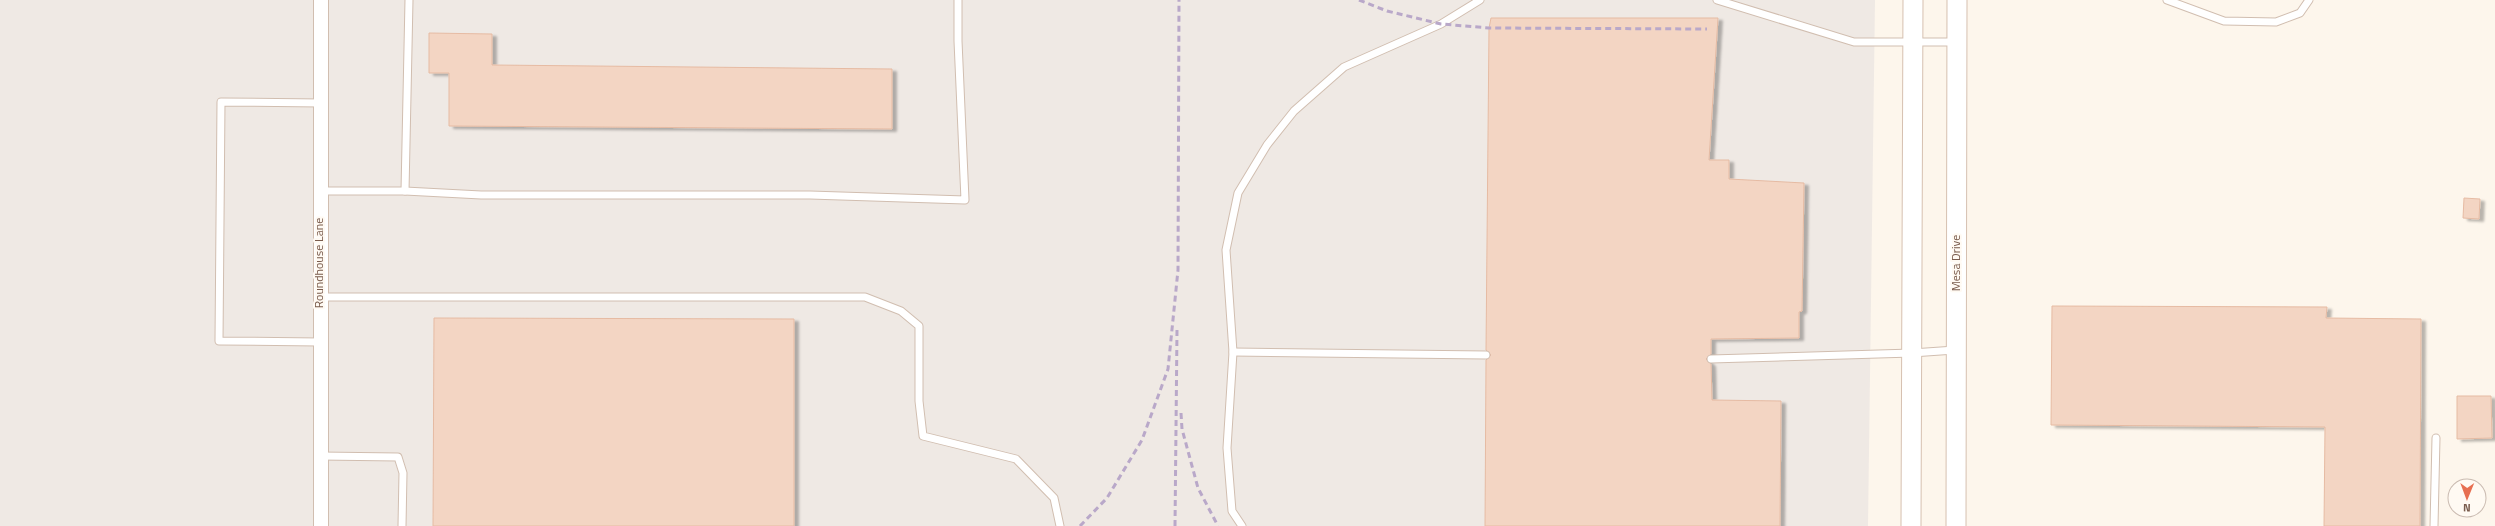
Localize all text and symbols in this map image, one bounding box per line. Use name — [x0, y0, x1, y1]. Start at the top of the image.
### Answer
street label: Roundhouse Lane — [309, 218, 328, 308]
street label: Mesa Drive — [1946, 235, 1965, 291]
north arrow — [2447, 478, 2487, 518]
text: N — [2463, 500, 2471, 516]

